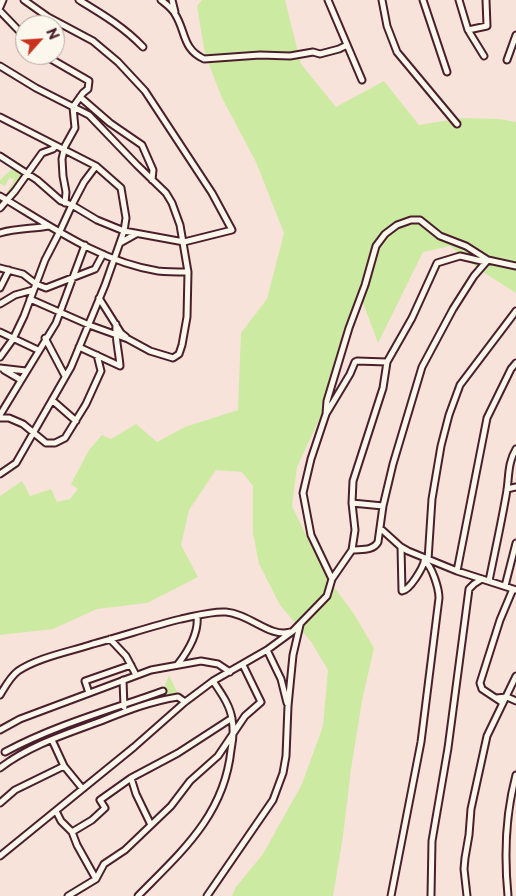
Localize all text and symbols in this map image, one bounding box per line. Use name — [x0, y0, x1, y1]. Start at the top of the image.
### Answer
north arrow — [15, 15, 65, 65]
text: N — [41, 24, 65, 43]

